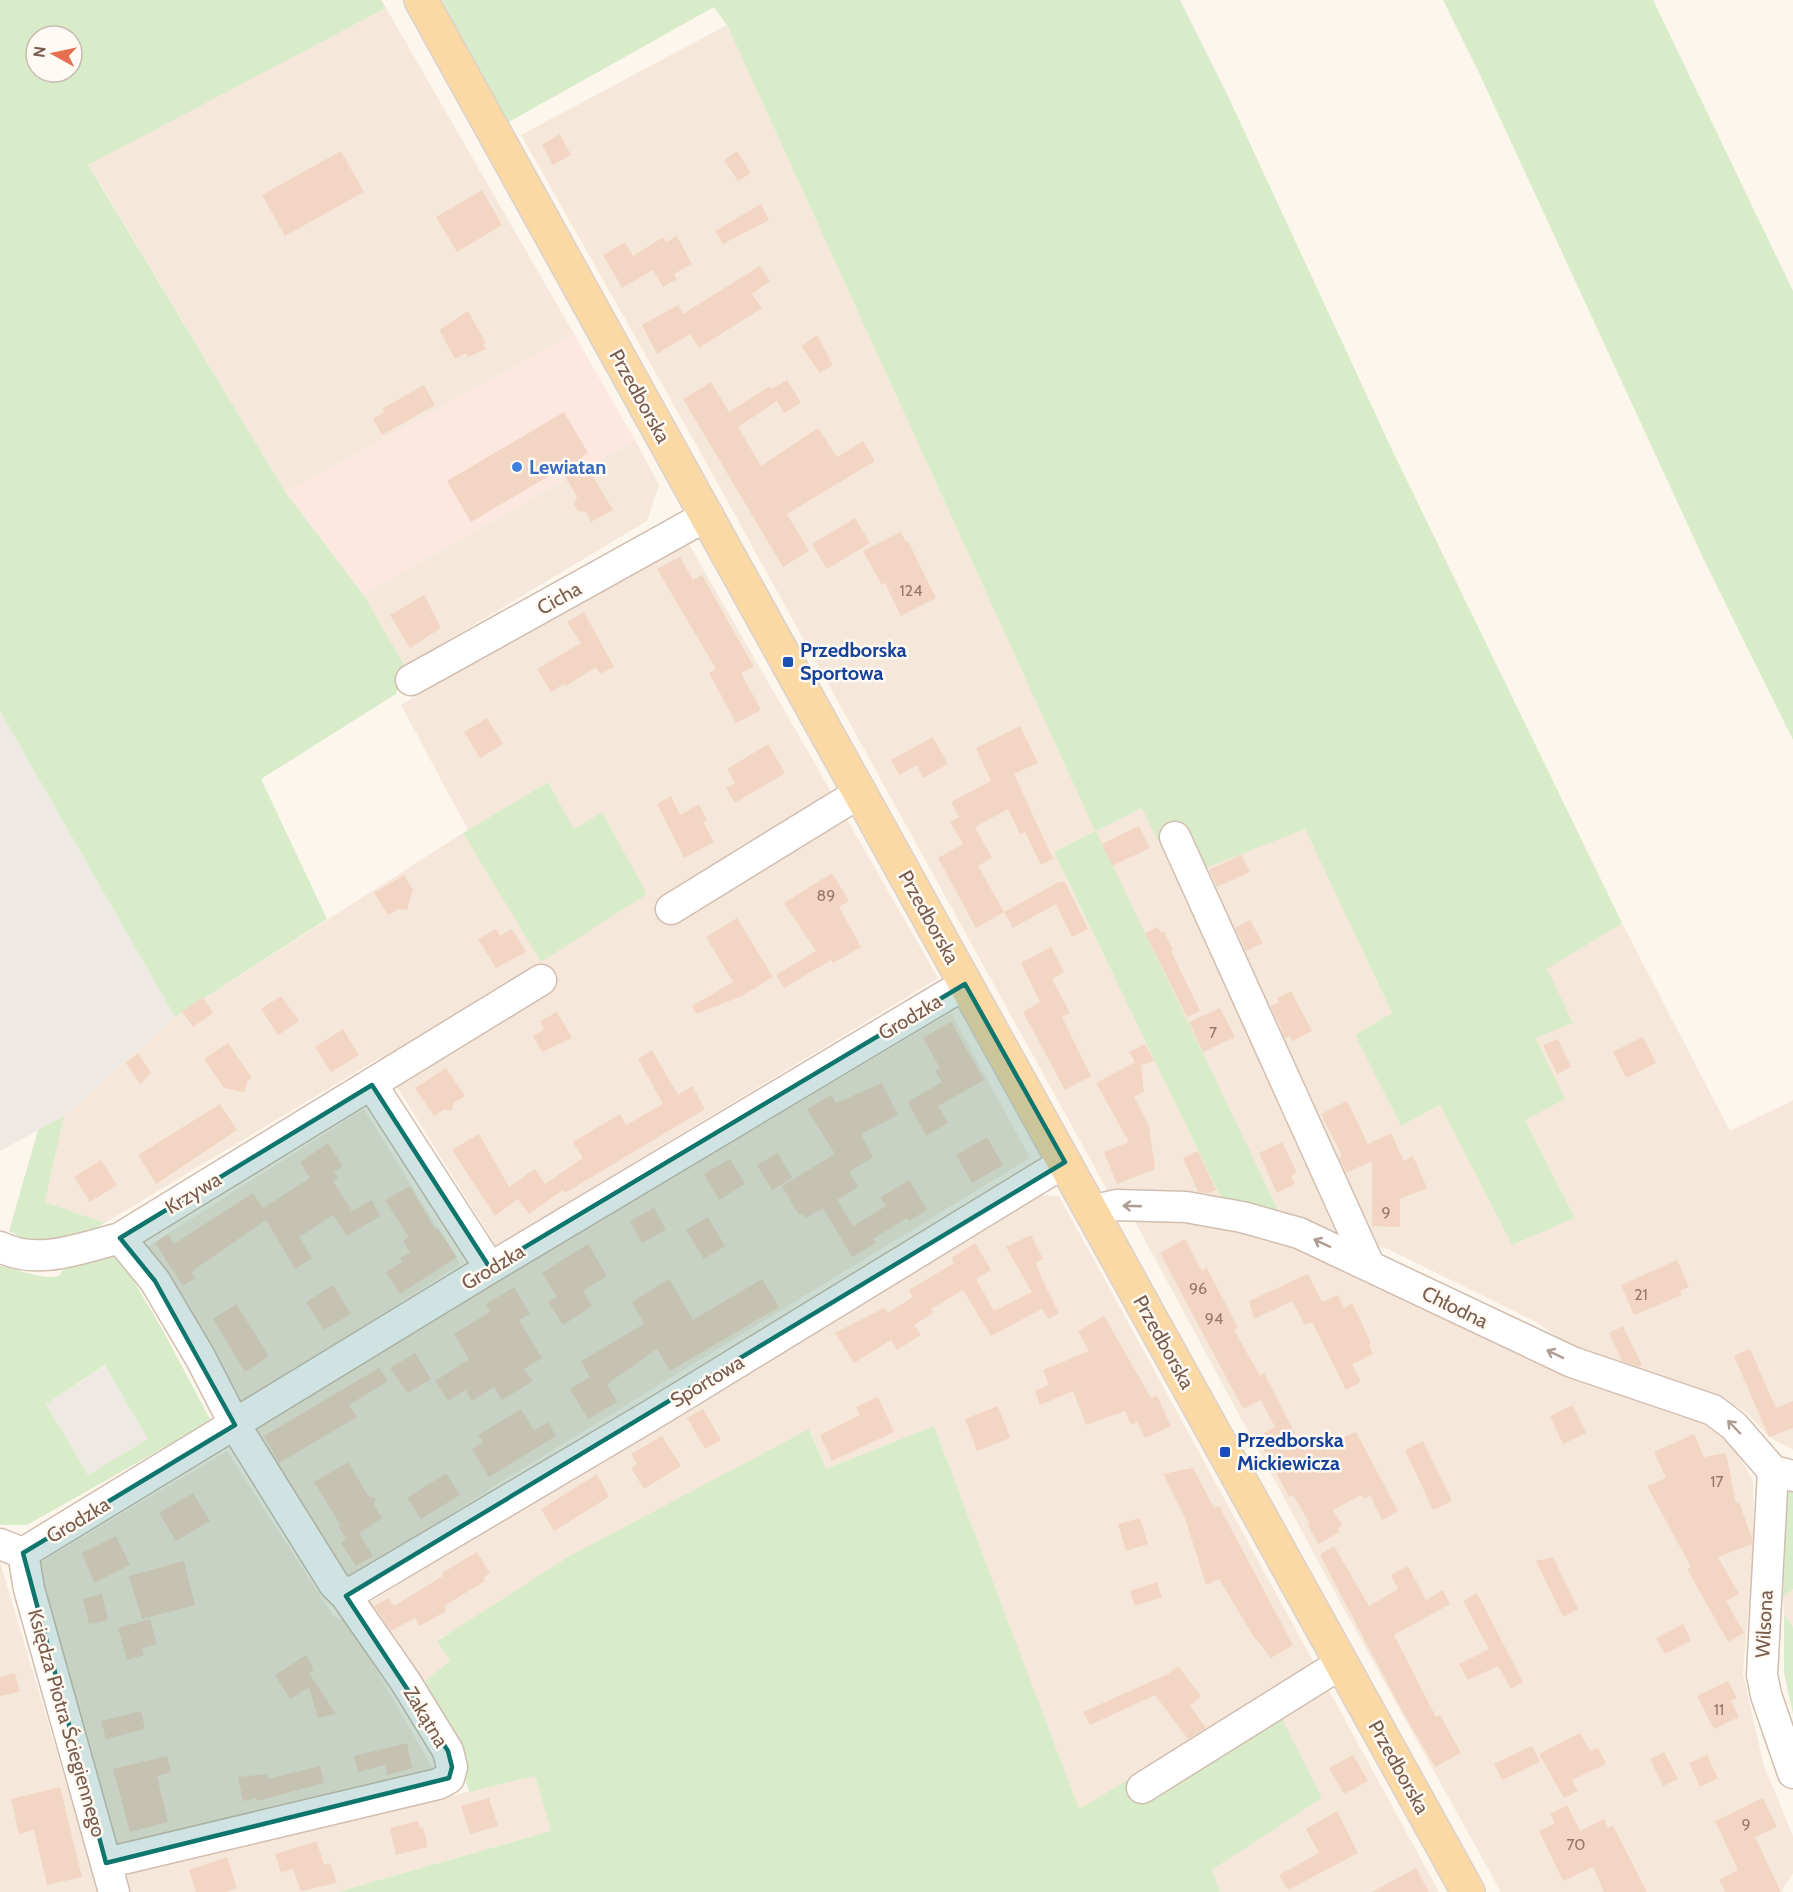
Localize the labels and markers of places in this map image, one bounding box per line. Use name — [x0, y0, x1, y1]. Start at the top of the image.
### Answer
place label: Lewiatan — [529, 455, 606, 479]
marker: Lewiatan — [510, 460, 524, 474]
place label: Przedborska Sportowa — [800, 638, 907, 685]
marker: Przedborska Sportowa — [781, 655, 795, 669]
place label: Przedborska Mickiewicza — [1237, 1428, 1344, 1475]
marker: Przedborska Mickiewicza — [1218, 1445, 1232, 1459]

